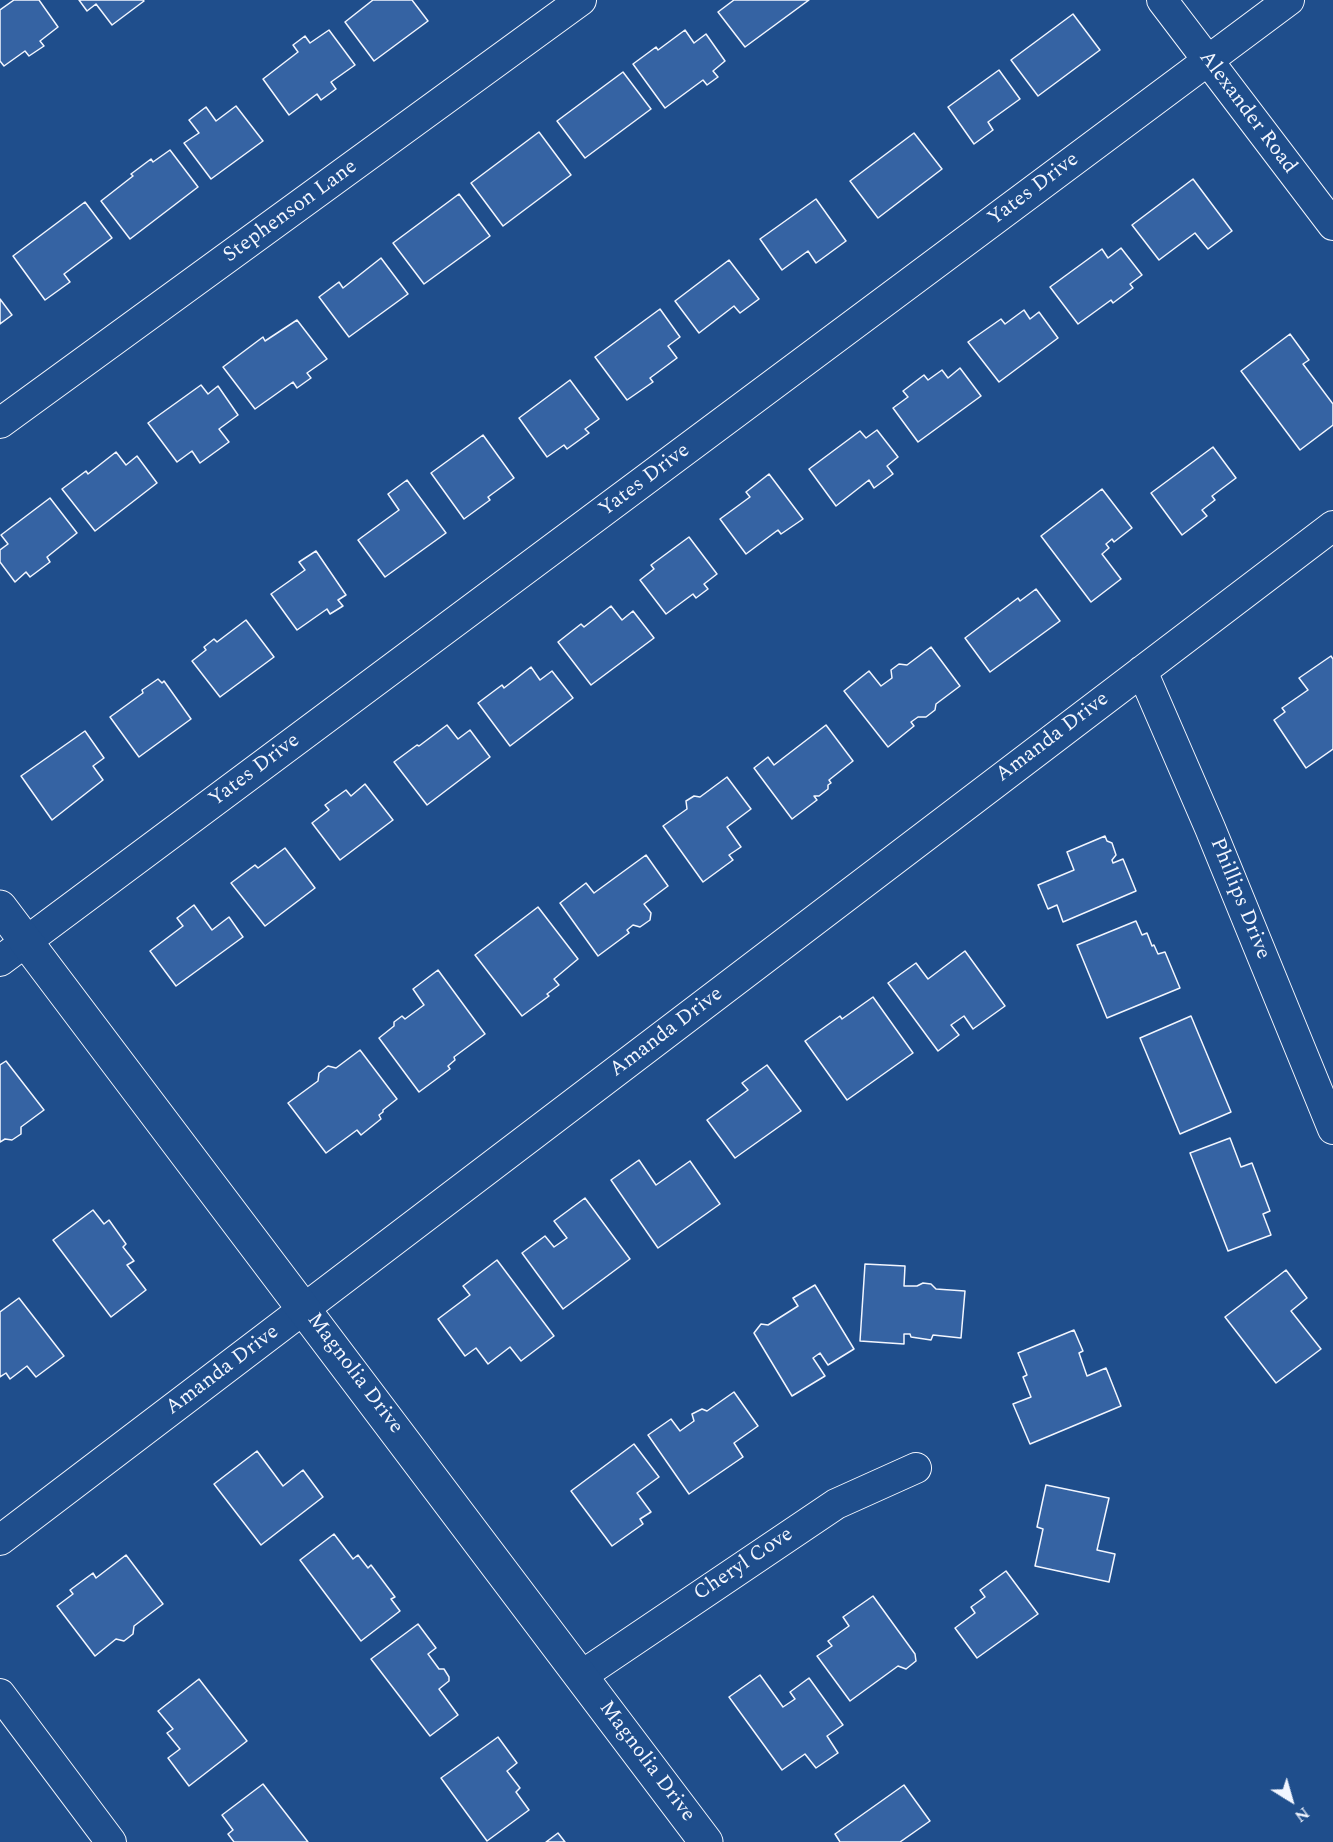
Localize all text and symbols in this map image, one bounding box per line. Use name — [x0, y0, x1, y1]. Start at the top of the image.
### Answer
street label: Alexander Road — [1193, 47, 1301, 179]
street label: Yates Drive — [984, 148, 1084, 232]
street label: Stephenson Lane — [219, 155, 363, 269]
street label: Yates Drive — [595, 439, 695, 523]
street label: Amanda Drive — [992, 687, 1114, 789]
street label: Yates Drive — [205, 729, 305, 813]
street label: Phillips Drive — [1203, 835, 1275, 963]
street label: Amanda Drive — [606, 982, 728, 1084]
street label: Magnolia Drive — [300, 1309, 408, 1439]
street label: Amanda Drive — [162, 1320, 284, 1422]
street label: Cheryl Cove — [690, 1523, 798, 1607]
street label: Magnolia Drive — [592, 1697, 700, 1827]
north arrow — [1261, 1770, 1321, 1830]
text: N — [1289, 1801, 1314, 1828]

